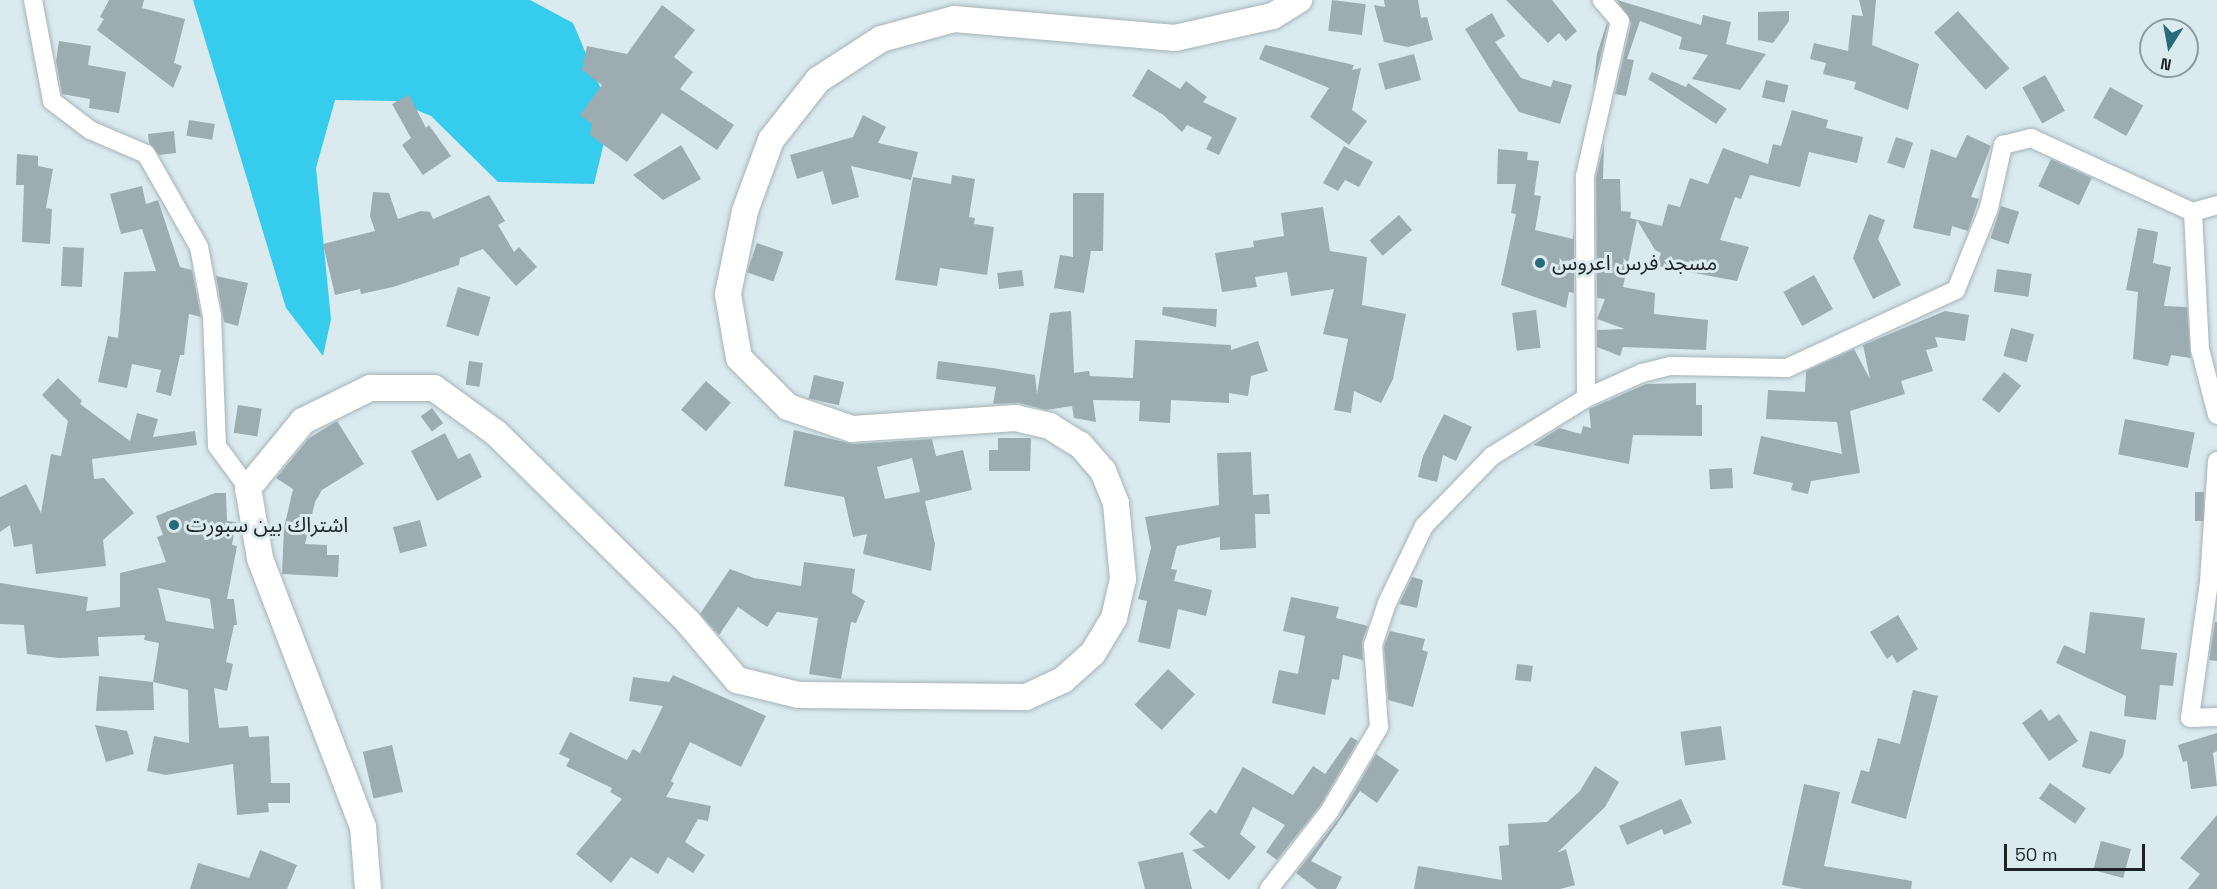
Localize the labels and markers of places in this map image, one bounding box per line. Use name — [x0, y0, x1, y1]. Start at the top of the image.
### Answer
place label: مسجد فرس اعروس — [1552, 250, 1717, 276]
marker: مسجد فرس اعروس — [1533, 256, 1547, 270]
place label: اشتراك بين سبورت — [186, 512, 348, 538]
marker: اشتراك بين سبورت — [167, 518, 181, 532]

